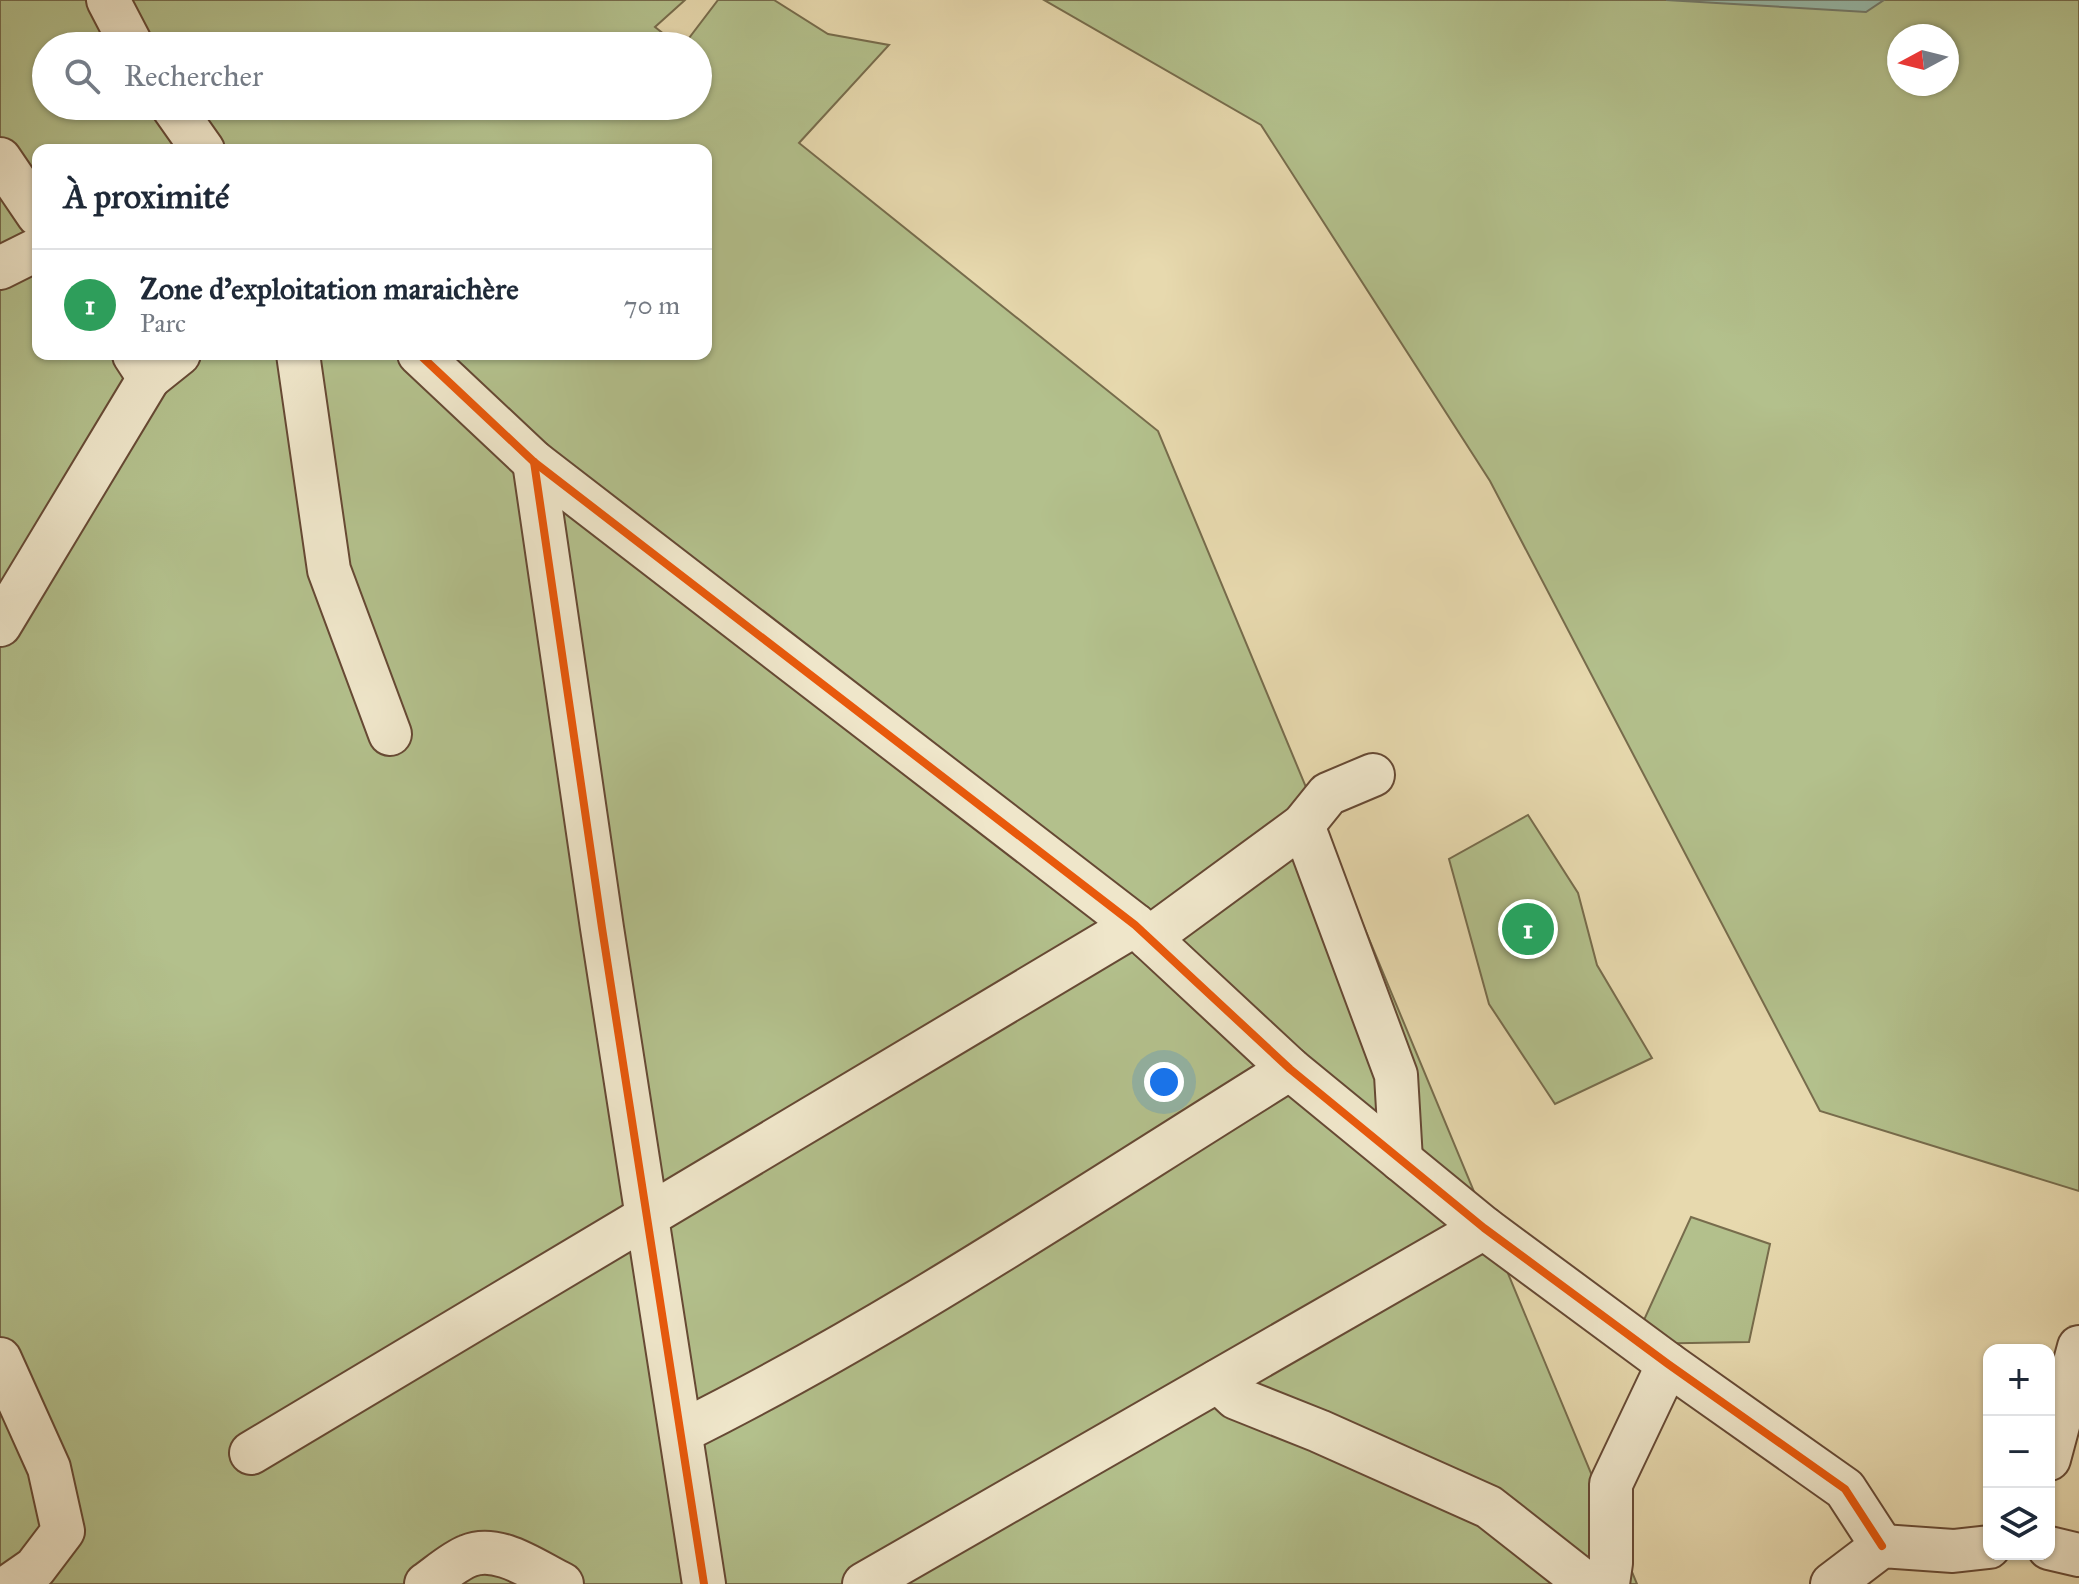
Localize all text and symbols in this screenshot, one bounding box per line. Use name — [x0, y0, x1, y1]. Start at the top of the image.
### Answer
north arrow — [1887, 24, 1959, 96]
search box — [32, 32, 712, 120]
icon: search — [60, 54, 104, 98]
text: Rechercher — [124, 58, 263, 94]
text: À proximité — [64, 176, 229, 217]
text: Zone d'exploitation maraichère — [140, 271, 519, 307]
text: 1 — [85, 289, 95, 321]
text: 70 m — [624, 289, 680, 321]
text: Parc — [140, 307, 186, 339]
pin: 1 — [1502, 899, 1554, 959]
your location — [1144, 1062, 1184, 1102]
map controls — [1983, 1344, 2055, 1560]
button: + — [1983, 1344, 2055, 1416]
button: − — [1983, 1416, 2055, 1488]
button: layers — [1983, 1488, 2055, 1560]

